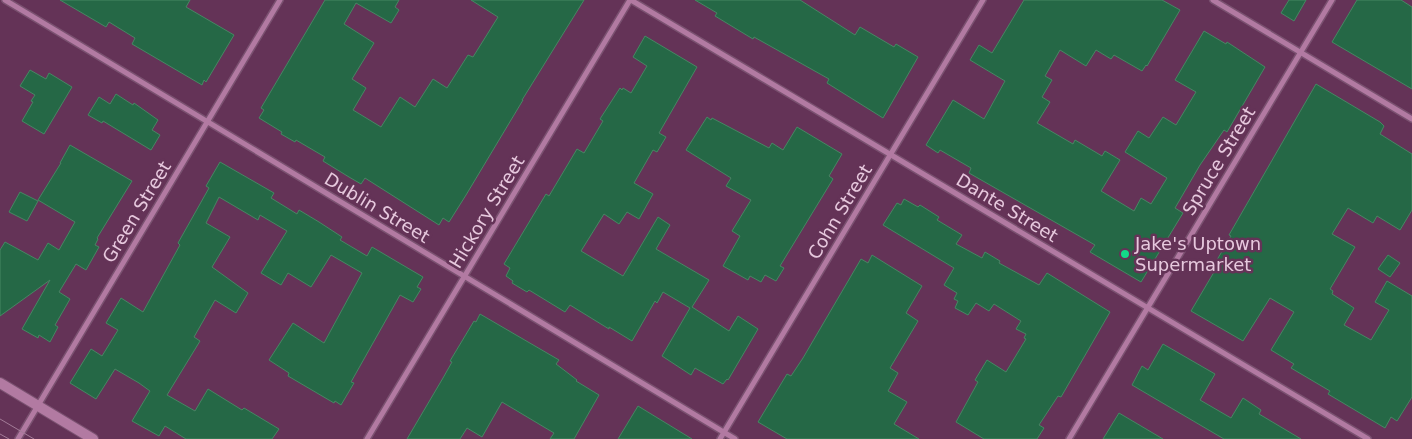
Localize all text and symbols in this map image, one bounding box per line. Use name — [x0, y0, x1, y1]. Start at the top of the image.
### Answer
street label: Spruce Street — [1178, 103, 1259, 219]
street label: Hickory Street — [445, 152, 528, 272]
street label: Green Street — [98, 157, 175, 266]
street label: Cohn Street — [803, 161, 876, 263]
street label: Dublin Street — [321, 168, 433, 247]
street label: Dante Street — [953, 169, 1062, 246]
place label: Jake's Uptown Supermarket — [1134, 233, 1261, 275]
marker: Jake's Uptown Supermarket — [1119, 248, 1131, 260]

